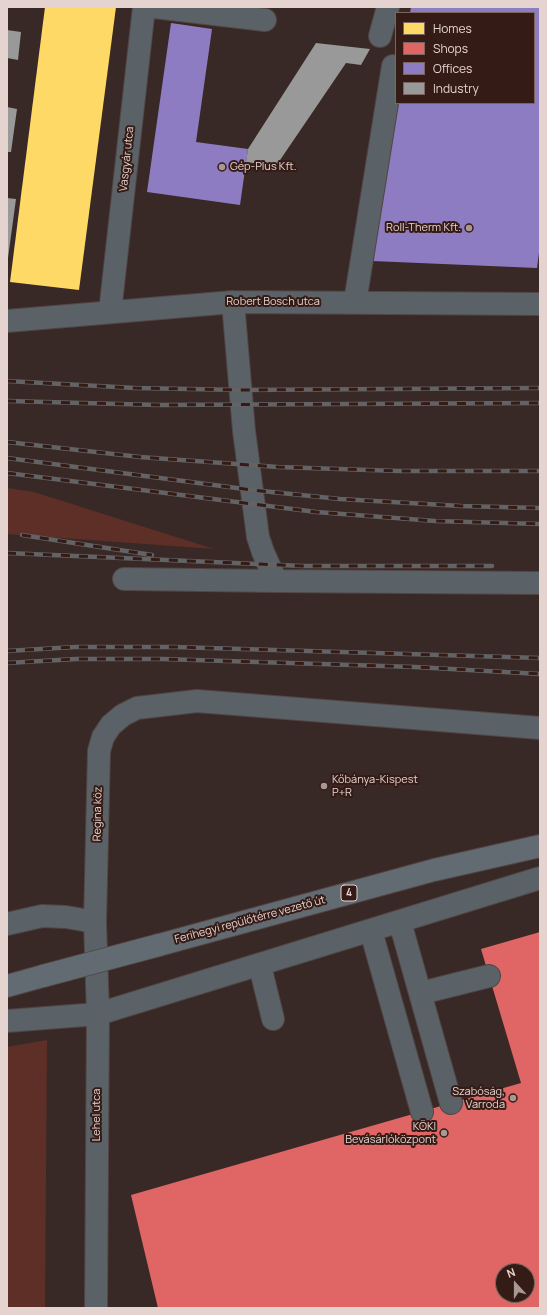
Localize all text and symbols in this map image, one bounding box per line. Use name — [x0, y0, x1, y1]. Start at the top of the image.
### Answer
legend — [395, 12, 535, 104]
text: Homes — [433, 20, 472, 37]
text: Shops — [433, 40, 468, 57]
text: Offices — [433, 60, 472, 77]
text: Industry — [433, 80, 479, 97]
street label: Vasgyár utca — [117, 126, 137, 192]
place label: Gép-Plus Kft. — [230, 160, 296, 174]
marker: Gép-Plus Kft. — [217, 162, 227, 172]
place label: Roll-Therm Kft. — [386, 221, 461, 235]
marker: Roll-Therm Kft. — [464, 223, 474, 233]
street label: Robert Bosch utca — [226, 295, 320, 309]
place label: Kőbánya-Kispest P+R — [332, 773, 418, 799]
marker: Kőbánya-Kispest P+R — [319, 781, 329, 791]
street label: Regina köz — [91, 787, 105, 841]
road number: 4 — [341, 885, 357, 901]
street label: Ferihegyi repülőtérre vezető út — [173, 894, 327, 946]
place label: Szabóság, Varroda — [452, 1085, 505, 1111]
street label: Lehel utca — [90, 1089, 104, 1141]
marker: Szabóság, Varroda — [508, 1093, 518, 1103]
place label: KÖKI Bevásárlóközpont — [345, 1120, 436, 1146]
marker: KÖKI Bevásárlóközpont — [439, 1128, 449, 1138]
north arrow — [495, 1263, 535, 1303]
text: N — [505, 1264, 517, 1281]

